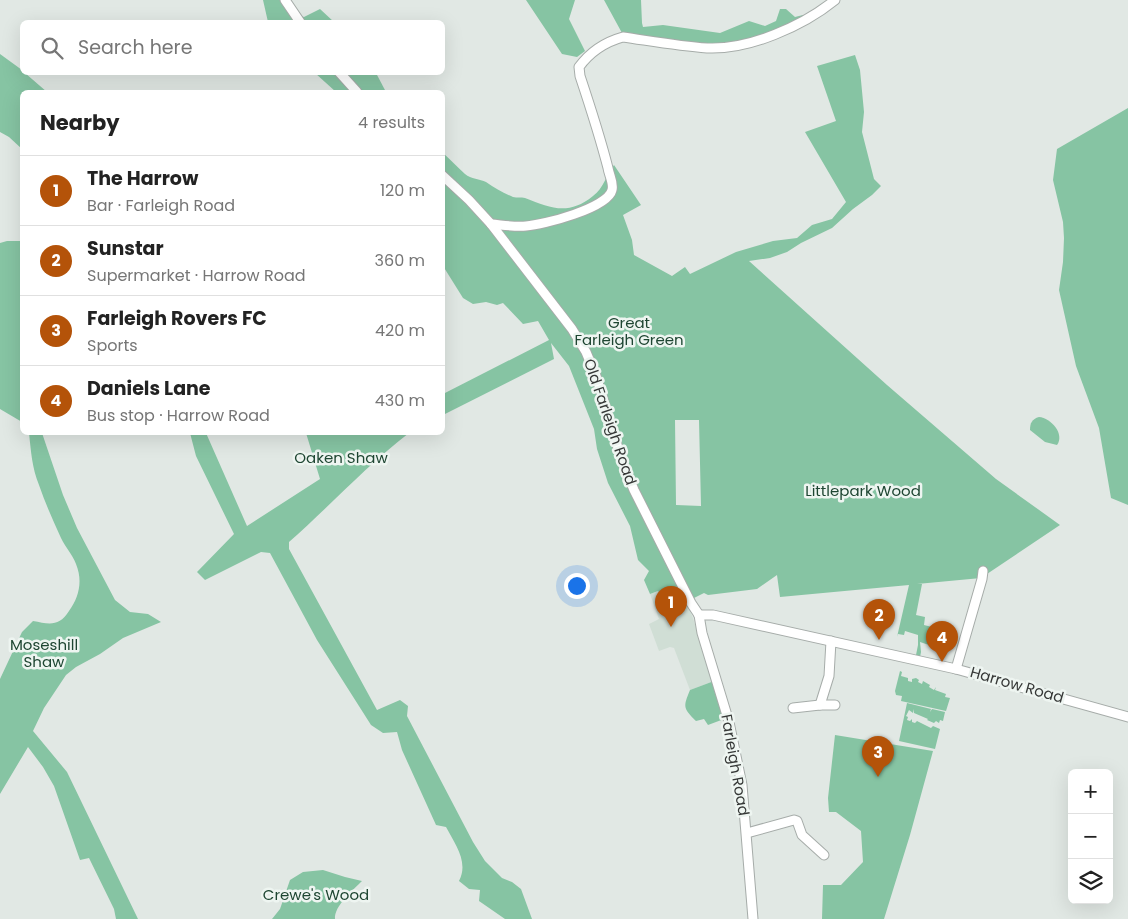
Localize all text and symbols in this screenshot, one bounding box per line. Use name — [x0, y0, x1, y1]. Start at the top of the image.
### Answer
search box — [20, 20, 445, 75]
icon: search — [38, 34, 66, 62]
text: Search here — [78, 34, 192, 61]
text: Nearby — [40, 108, 120, 137]
text: 4 results — [358, 111, 425, 134]
text: The Harrow — [87, 165, 198, 192]
text: 1 — [53, 179, 59, 202]
text: 120 m — [380, 179, 425, 202]
text: Bar · Farleigh Road — [87, 194, 235, 217]
text: Sunstar — [87, 235, 164, 262]
text: 2 — [51, 249, 61, 272]
text: 360 m — [375, 249, 425, 272]
text: Supermarket · Harrow Road — [87, 264, 306, 287]
text: Farleigh Rovers FC — [87, 305, 267, 332]
park label: Great Farleigh Green — [574, 312, 684, 350]
text: 3 — [51, 319, 61, 342]
text: 420 m — [375, 319, 425, 342]
text: Sports — [87, 334, 138, 357]
street label: Old Farleigh Road — [579, 356, 642, 488]
text: Daniels Lane — [87, 375, 211, 402]
text: 4 — [51, 389, 61, 412]
text: 430 m — [375, 389, 425, 412]
text: Bus stop · Harrow Road — [87, 404, 270, 427]
park label: Oaken Shaw — [294, 447, 388, 468]
park label: Littlepark Wood — [805, 480, 921, 501]
your location — [564, 573, 590, 599]
pin: 1 — [655, 586, 687, 627]
pin: 2 — [863, 599, 895, 640]
pin: 4 — [926, 621, 958, 662]
park label: Moseshill Shaw — [10, 634, 78, 672]
street label: Harrow Road — [968, 661, 1066, 708]
street label: Farleigh Road — [716, 713, 755, 817]
pin: 3 — [862, 736, 894, 777]
map controls — [1068, 769, 1113, 904]
button: + — [1068, 769, 1113, 814]
button: − — [1068, 814, 1113, 859]
button: layers — [1068, 859, 1113, 904]
park label: Crewe's Wood — [263, 884, 369, 905]

